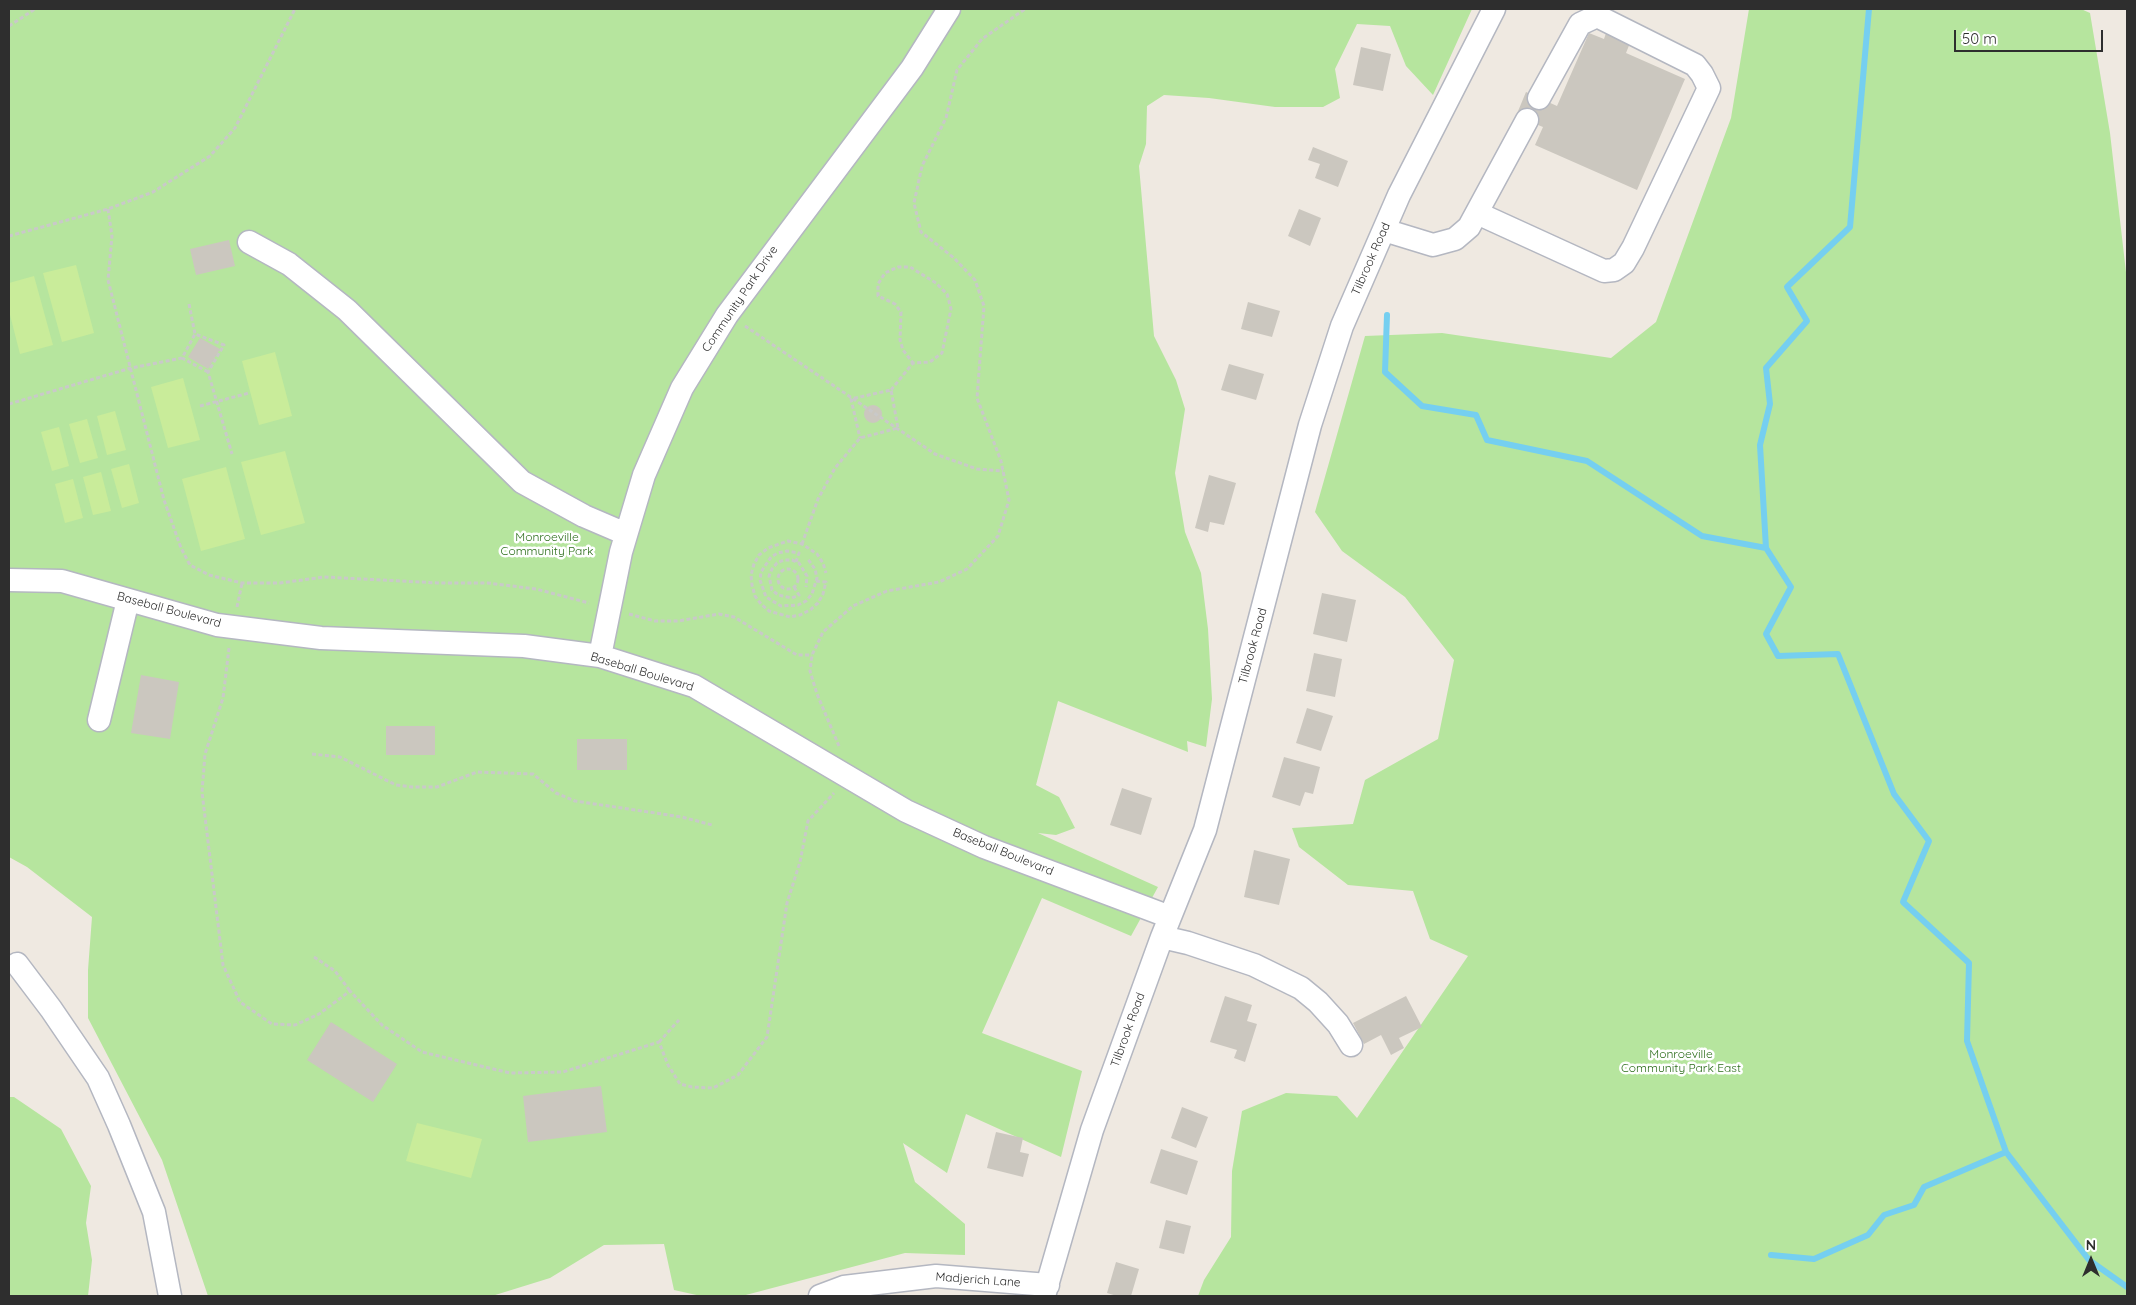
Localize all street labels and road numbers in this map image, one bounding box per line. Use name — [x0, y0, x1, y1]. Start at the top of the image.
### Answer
street label: Tilbrook Road — [1349, 220, 1393, 298]
street label: Community Park Drive — [699, 243, 781, 355]
street label: Baseball Boulevard — [115, 589, 223, 631]
street label: Tilbrook Road — [1236, 606, 1270, 686]
street label: Baseball Boulevard — [589, 649, 695, 695]
street label: Baseball Boulevard — [951, 825, 1055, 879]
street label: Tilbrook Road — [1108, 991, 1148, 1069]
street label: Madjerich Lane — [935, 1270, 1021, 1290]

